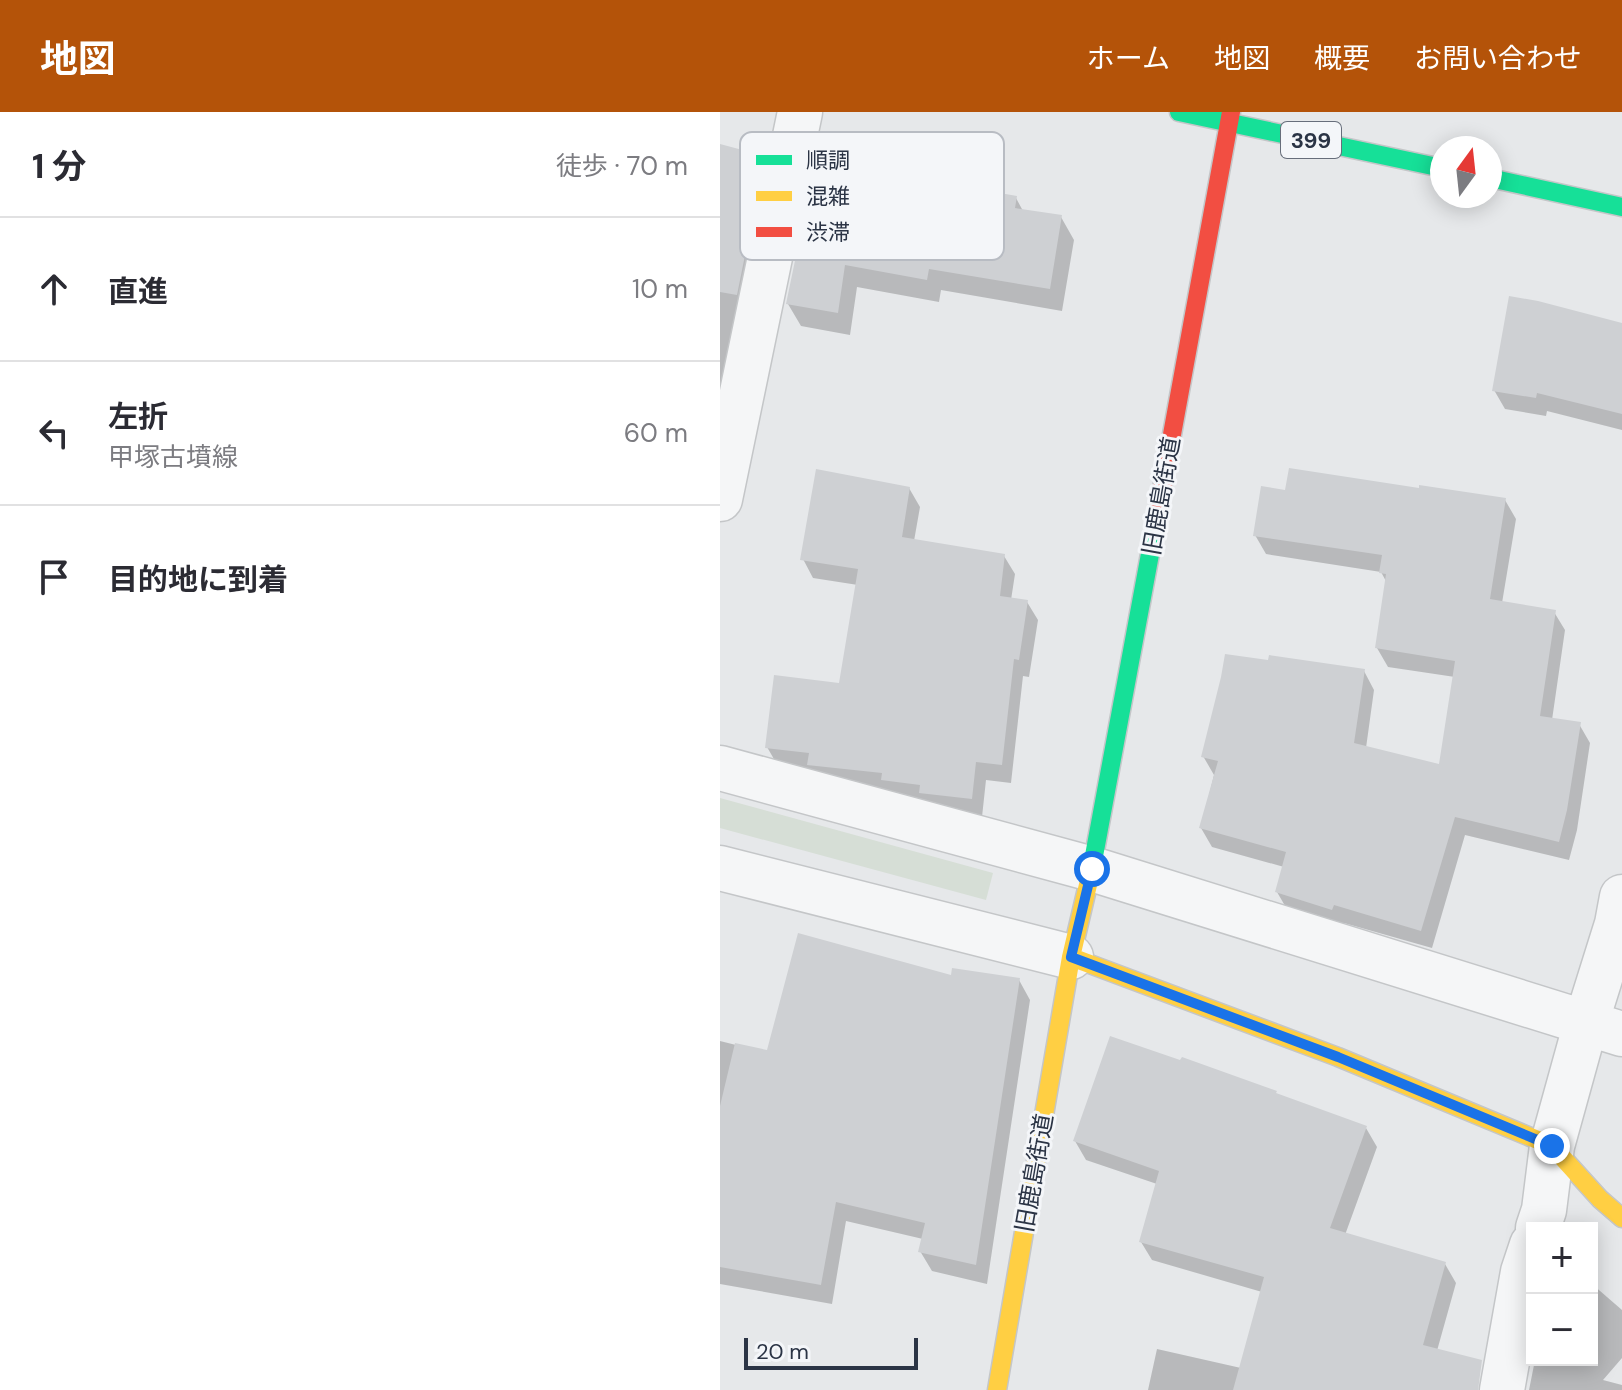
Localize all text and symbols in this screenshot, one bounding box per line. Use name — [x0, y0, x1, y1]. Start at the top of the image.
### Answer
text: 地図 — [40, 34, 116, 84]
text: ホーム — [1087, 40, 1170, 77]
text: 地図 — [1214, 40, 1270, 77]
text: 概要 — [1314, 40, 1370, 77]
text: お問い合わせ — [1414, 40, 1582, 77]
road number: 399 — [1281, 122, 1341, 158]
legend — [740, 132, 1004, 260]
north arrow — [1430, 136, 1502, 208]
text: 1 分 — [32, 144, 86, 189]
text: 順調 — [806, 146, 850, 175]
text: 徒歩 · 70 m — [556, 149, 688, 183]
text: 混雑 — [806, 182, 850, 211]
text: 渋滞 — [806, 218, 850, 247]
icon: ahead — [32, 267, 76, 311]
text: 直進 — [108, 272, 168, 311]
text: 10 m — [632, 272, 688, 306]
text: 左折 — [108, 397, 168, 436]
icon: left — [32, 411, 76, 455]
text: 60 m — [624, 416, 688, 450]
street label: 旧鹿島街道 — [1135, 434, 1187, 558]
text: 甲塚古墳線 — [108, 440, 238, 474]
icon: arrive — [32, 555, 76, 599]
text: 目的地に到着 — [108, 560, 288, 599]
route start — [1074, 851, 1110, 887]
street label: 旧鹿島街道 — [1008, 1111, 1060, 1235]
route end — [1534, 1128, 1570, 1164]
map controls — [1526, 1222, 1598, 1366]
button: + — [1526, 1222, 1598, 1294]
button: − — [1526, 1294, 1598, 1366]
scale bar — [744, 1334, 918, 1370]
text: 20 m — [756, 1337, 809, 1366]

